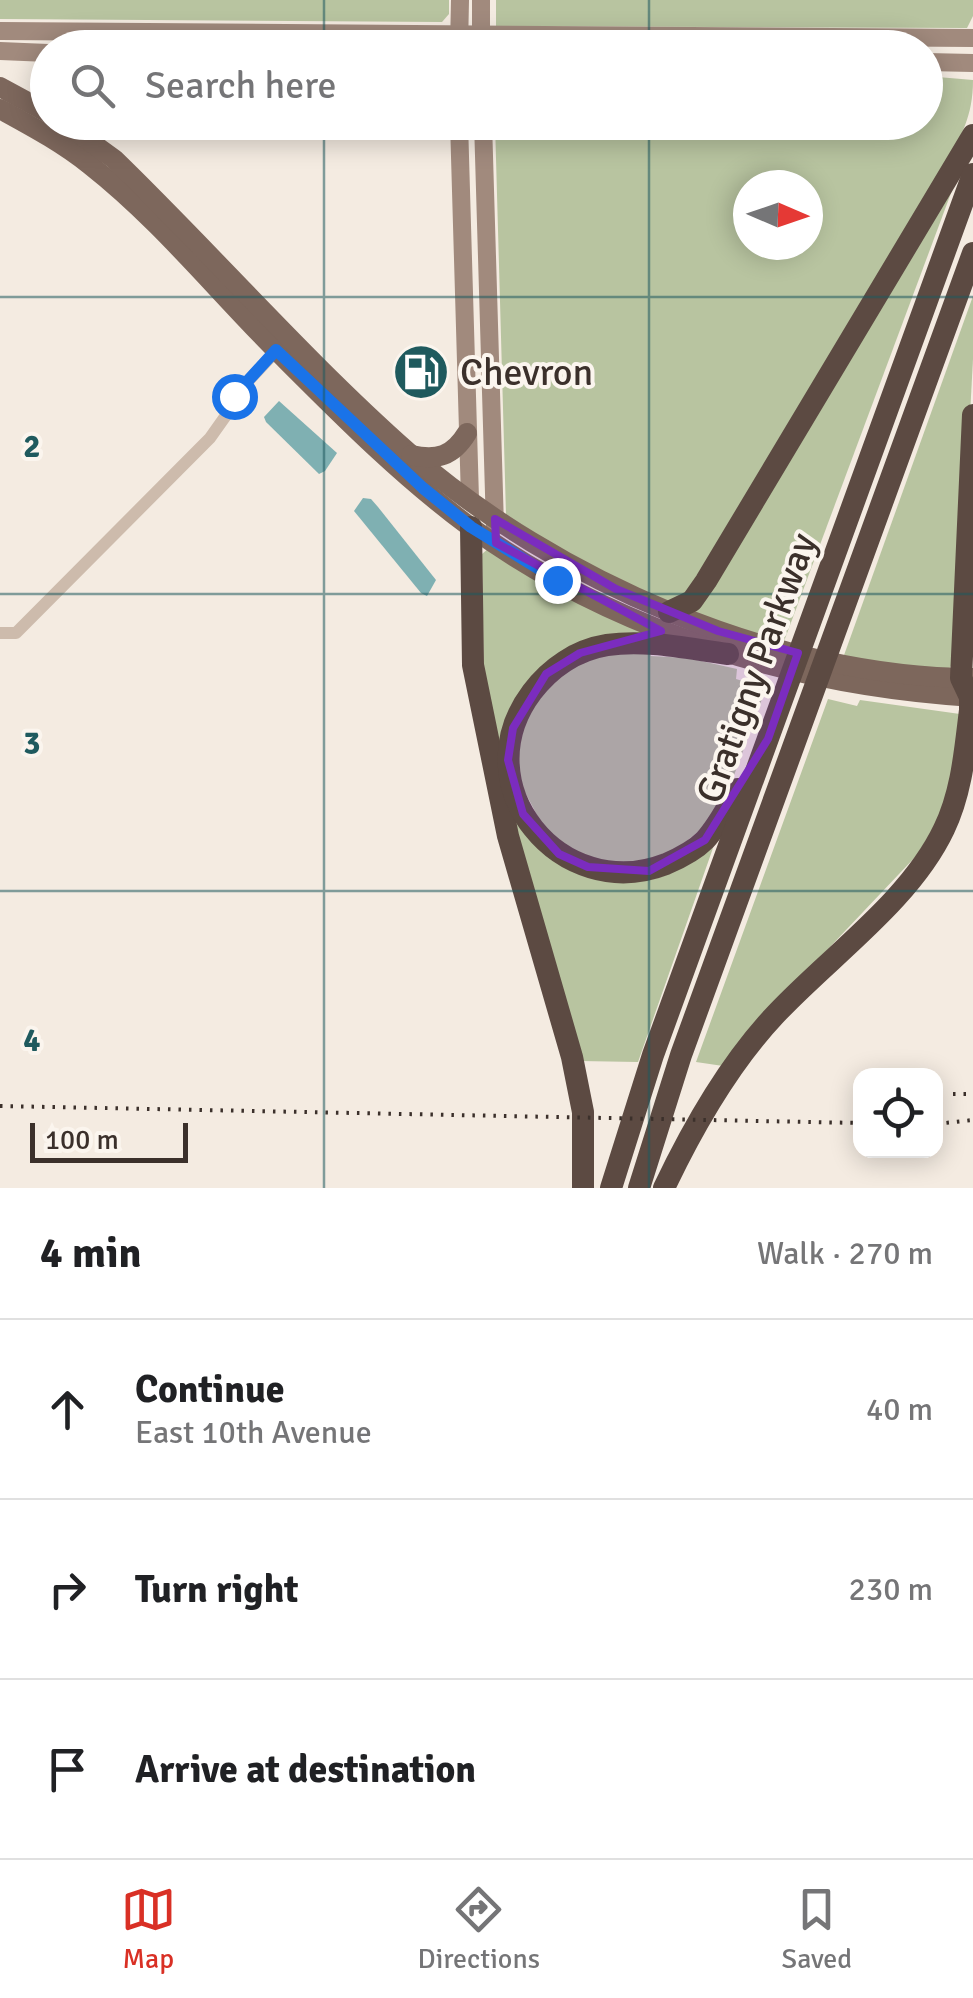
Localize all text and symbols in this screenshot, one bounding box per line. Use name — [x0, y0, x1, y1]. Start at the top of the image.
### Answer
search box — [30, 30, 943, 140]
icon: search — [65, 58, 120, 113]
text: Search here — [145, 62, 337, 109]
north arrow — [733, 170, 823, 260]
fuel station icon: Chevron — [391, 342, 451, 402]
place label: Chevron — [460, 349, 593, 396]
route start — [212, 374, 258, 420]
text: 2 — [23, 427, 41, 466]
street label: Gratigny Parkway — [686, 527, 827, 810]
route end — [535, 558, 581, 604]
text: 3 — [23, 724, 41, 763]
text: 4 — [23, 1021, 41, 1060]
map controls — [853, 1068, 943, 1158]
button: locate — [853, 1068, 943, 1158]
scale bar — [30, 1118, 188, 1162]
text: 100 m — [45, 1123, 119, 1157]
text: 4 min — [40, 1228, 141, 1279]
text: Walk · 270 m — [757, 1234, 933, 1273]
text: Continue — [135, 1366, 285, 1413]
icon: ahead — [40, 1382, 95, 1437]
text: 40 m — [866, 1390, 933, 1429]
text: East 10th Avenue — [135, 1413, 372, 1452]
icon: right — [40, 1562, 95, 1617]
text: Turn right — [135, 1566, 299, 1613]
text: 230 m — [849, 1570, 933, 1609]
icon: arrive — [40, 1742, 95, 1797]
text: Arrive at destination — [135, 1746, 476, 1793]
tab: Map — [121, 1882, 176, 1976]
tab: Directions — [418, 1882, 540, 1976]
tab: Saved — [782, 1882, 852, 1976]

